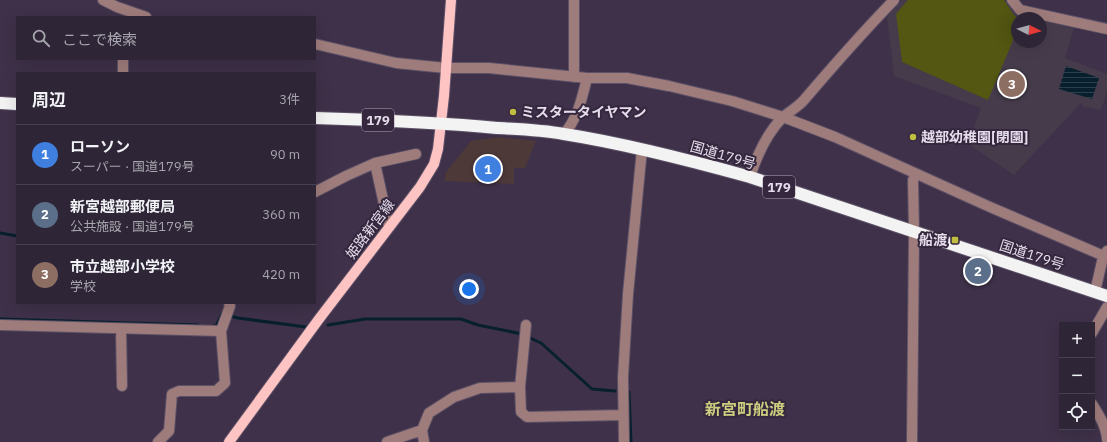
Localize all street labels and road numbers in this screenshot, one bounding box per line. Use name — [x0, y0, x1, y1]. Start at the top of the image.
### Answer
road number: 179 — [362, 109, 394, 131]
street label: 国道179号 — [688, 137, 758, 173]
road number: 179 — [763, 176, 795, 198]
street label: 姫路新宮線 — [342, 196, 398, 262]
street label: 国道179号 — [997, 236, 1067, 274]

